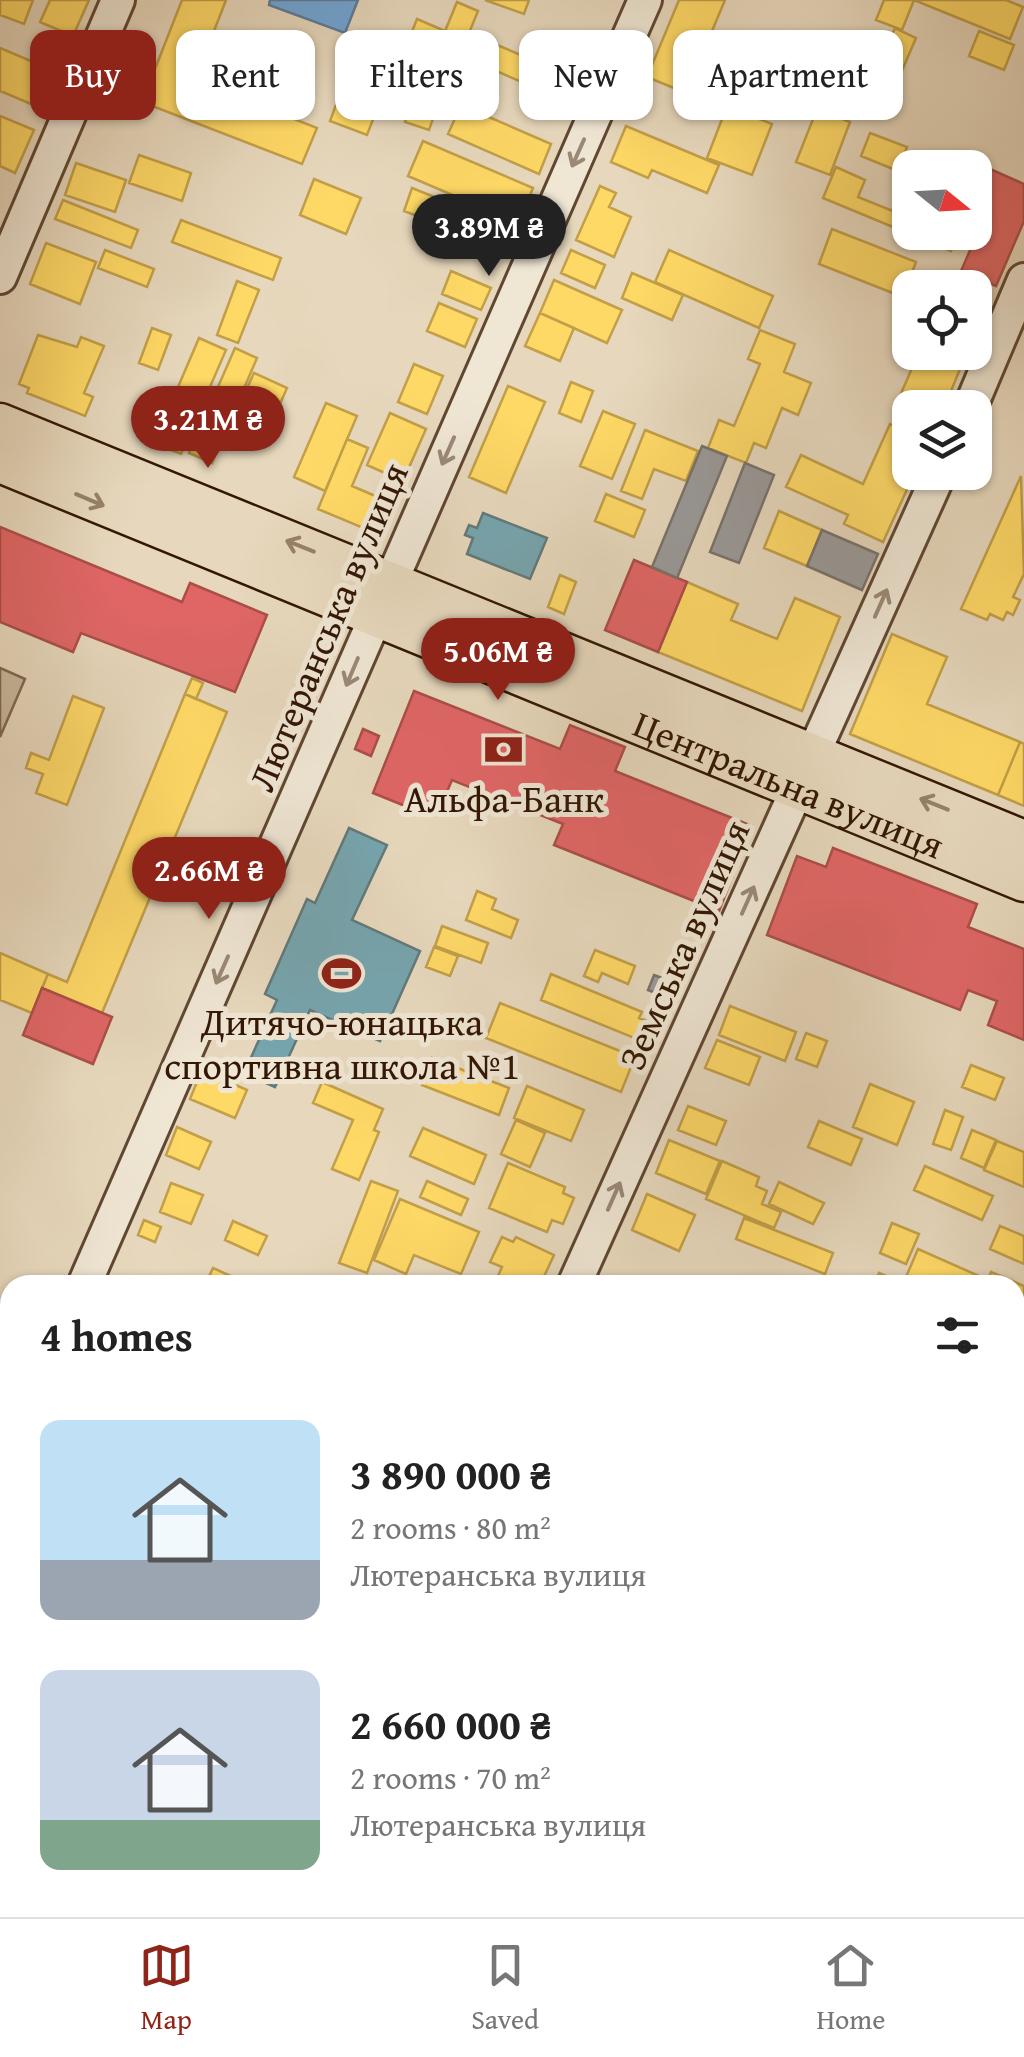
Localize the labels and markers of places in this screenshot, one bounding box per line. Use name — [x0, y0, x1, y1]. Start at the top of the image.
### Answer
pin: 3.89M ₴ — [397, 194, 581, 279]
pin: 3.21M ₴ — [116, 386, 300, 471]
pin: 5.06M ₴ — [406, 618, 590, 703]
bank icon: Альфа-Банк — [483, 729, 525, 771]
place label: Альфа-Банк — [404, 770, 604, 826]
pin: 2.66M ₴ — [117, 837, 301, 922]
sports icon: Дитячо-юнацька спортивна школа №1 — [321, 952, 363, 994]
place label: Дитячо-юнацька спортивна школа №1 — [164, 993, 520, 1093]

